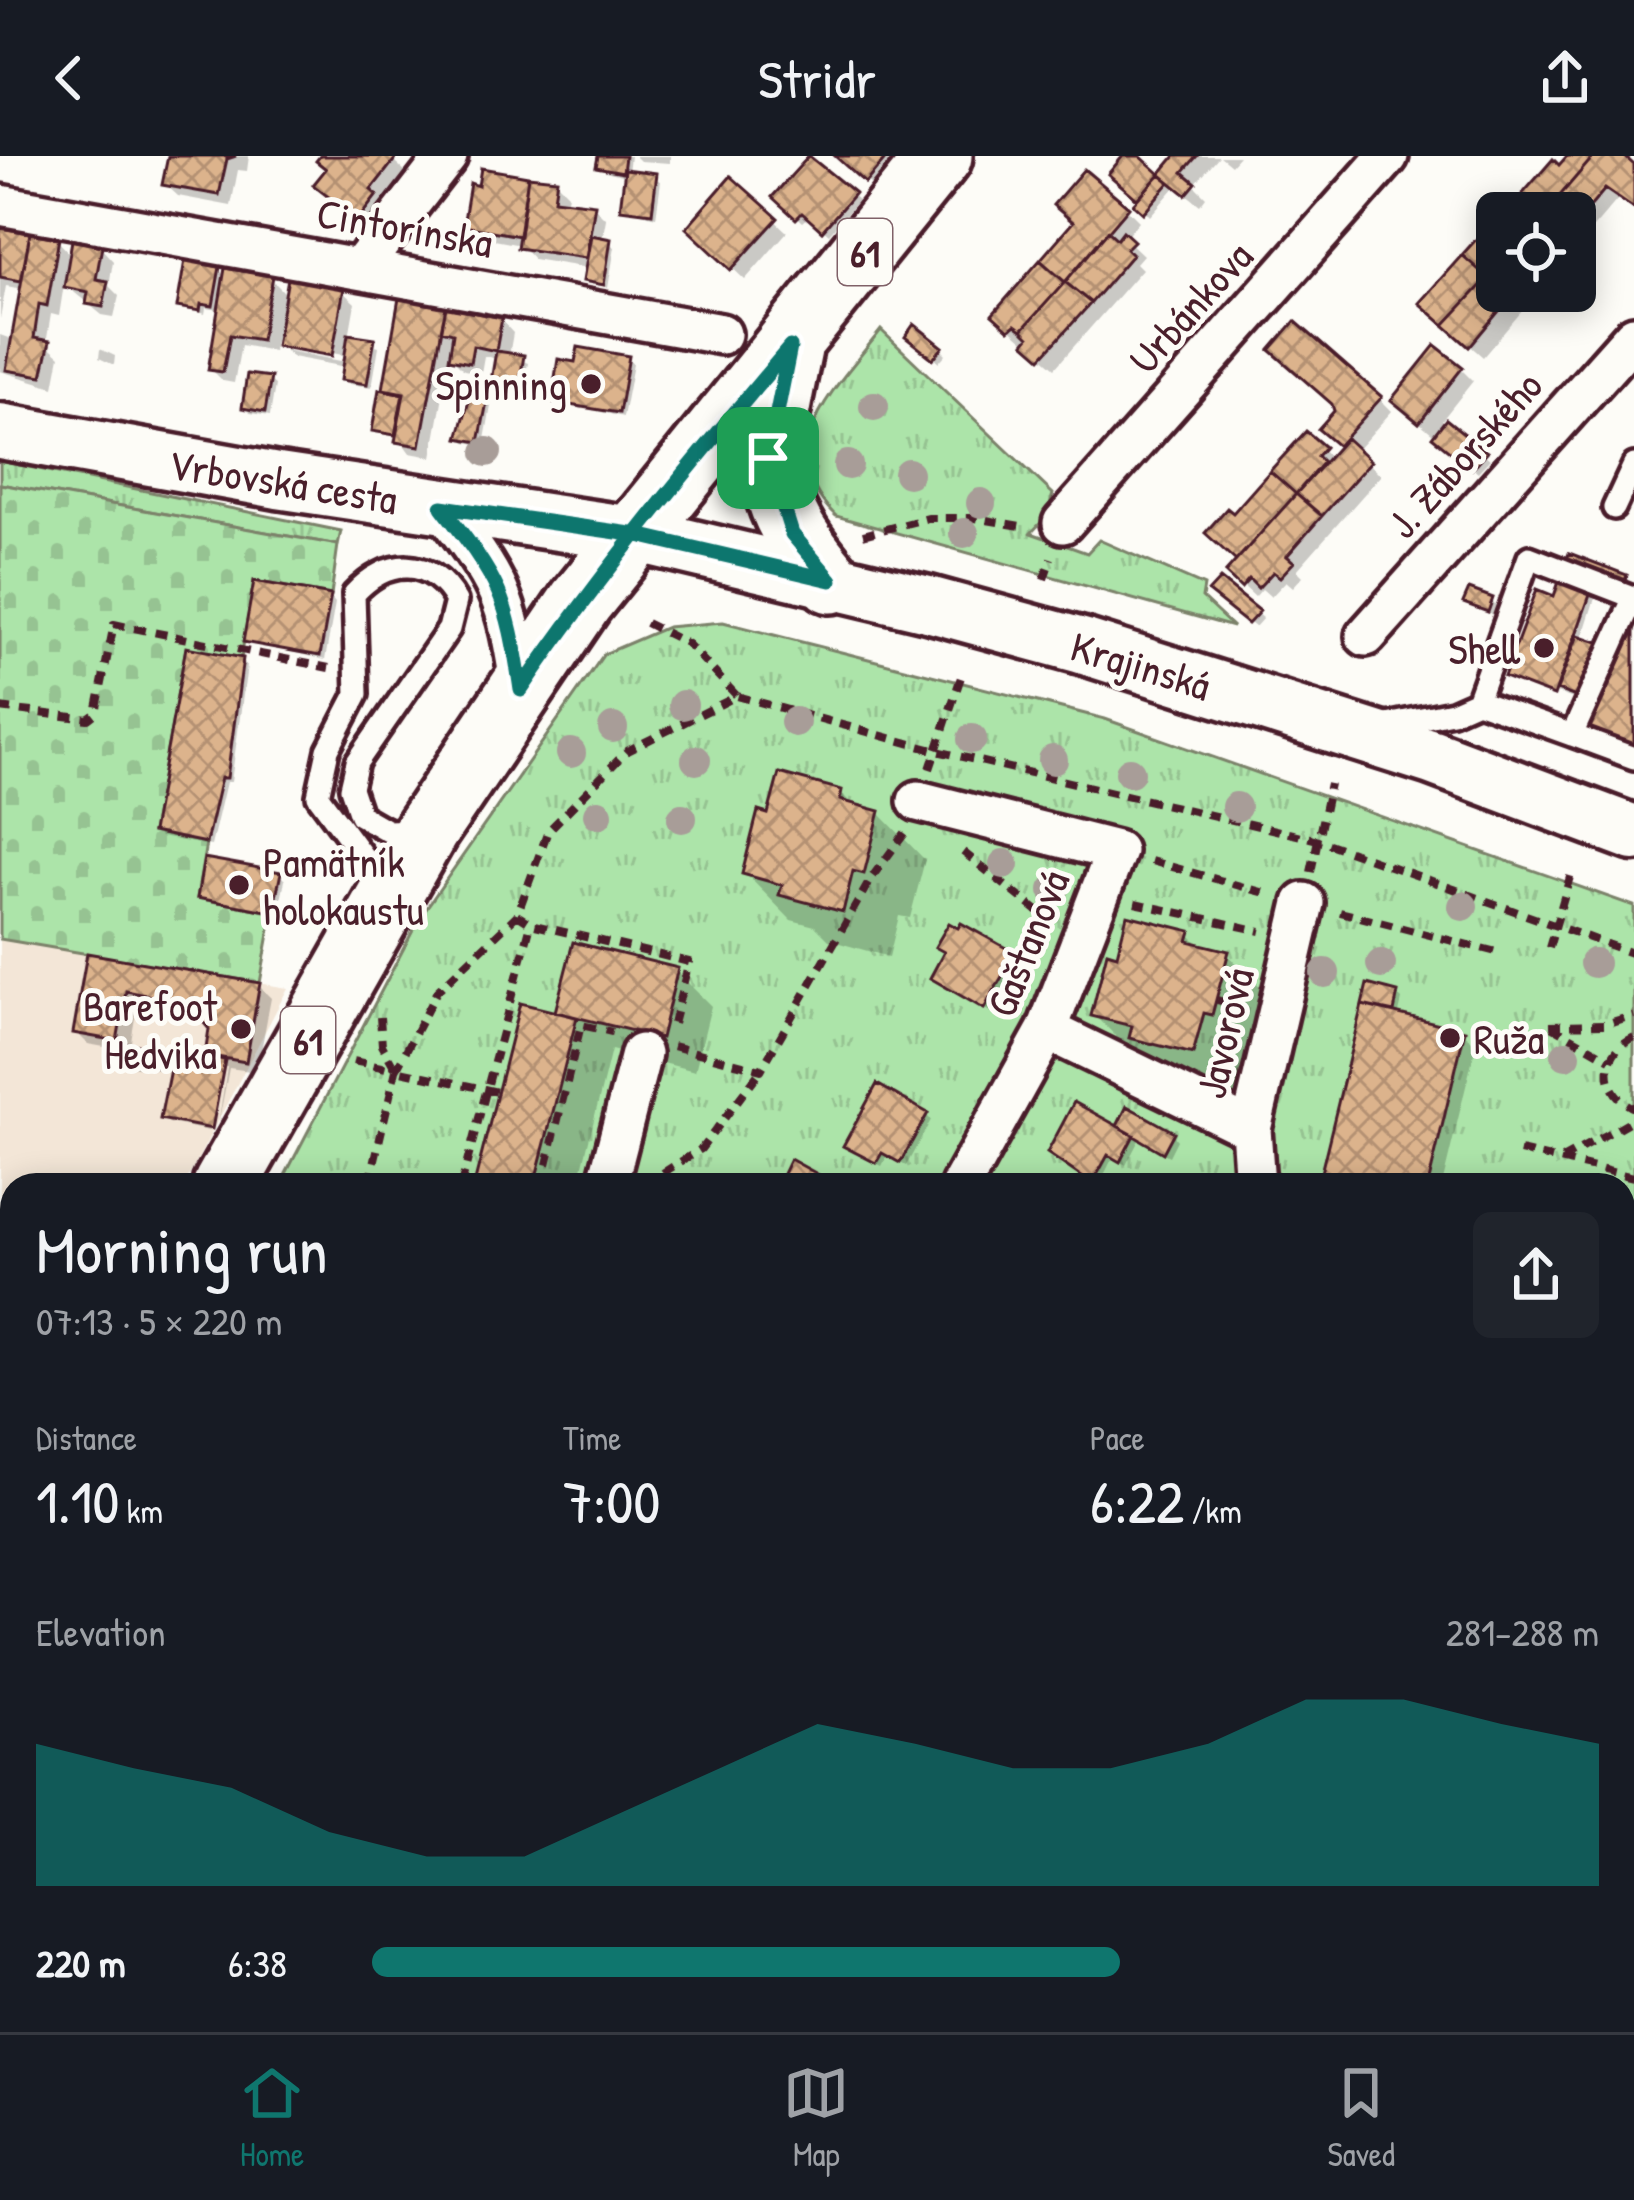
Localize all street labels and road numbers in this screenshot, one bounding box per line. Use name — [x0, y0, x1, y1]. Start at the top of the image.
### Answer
street label: Cintorínska — [313, 184, 497, 270]
road number: 61 — [838, 219, 892, 285]
street label: Urbánkova — [1115, 229, 1265, 385]
street label: J. Záborského — [1373, 358, 1555, 550]
street label: Vrbovská cesta — [165, 435, 401, 527]
street label: Krajinská — [1064, 617, 1218, 713]
street label: Gaštanová — [972, 861, 1082, 1025]
street label: Javorová — [1181, 962, 1267, 1104]
road number: 61 — [281, 1007, 335, 1073]

